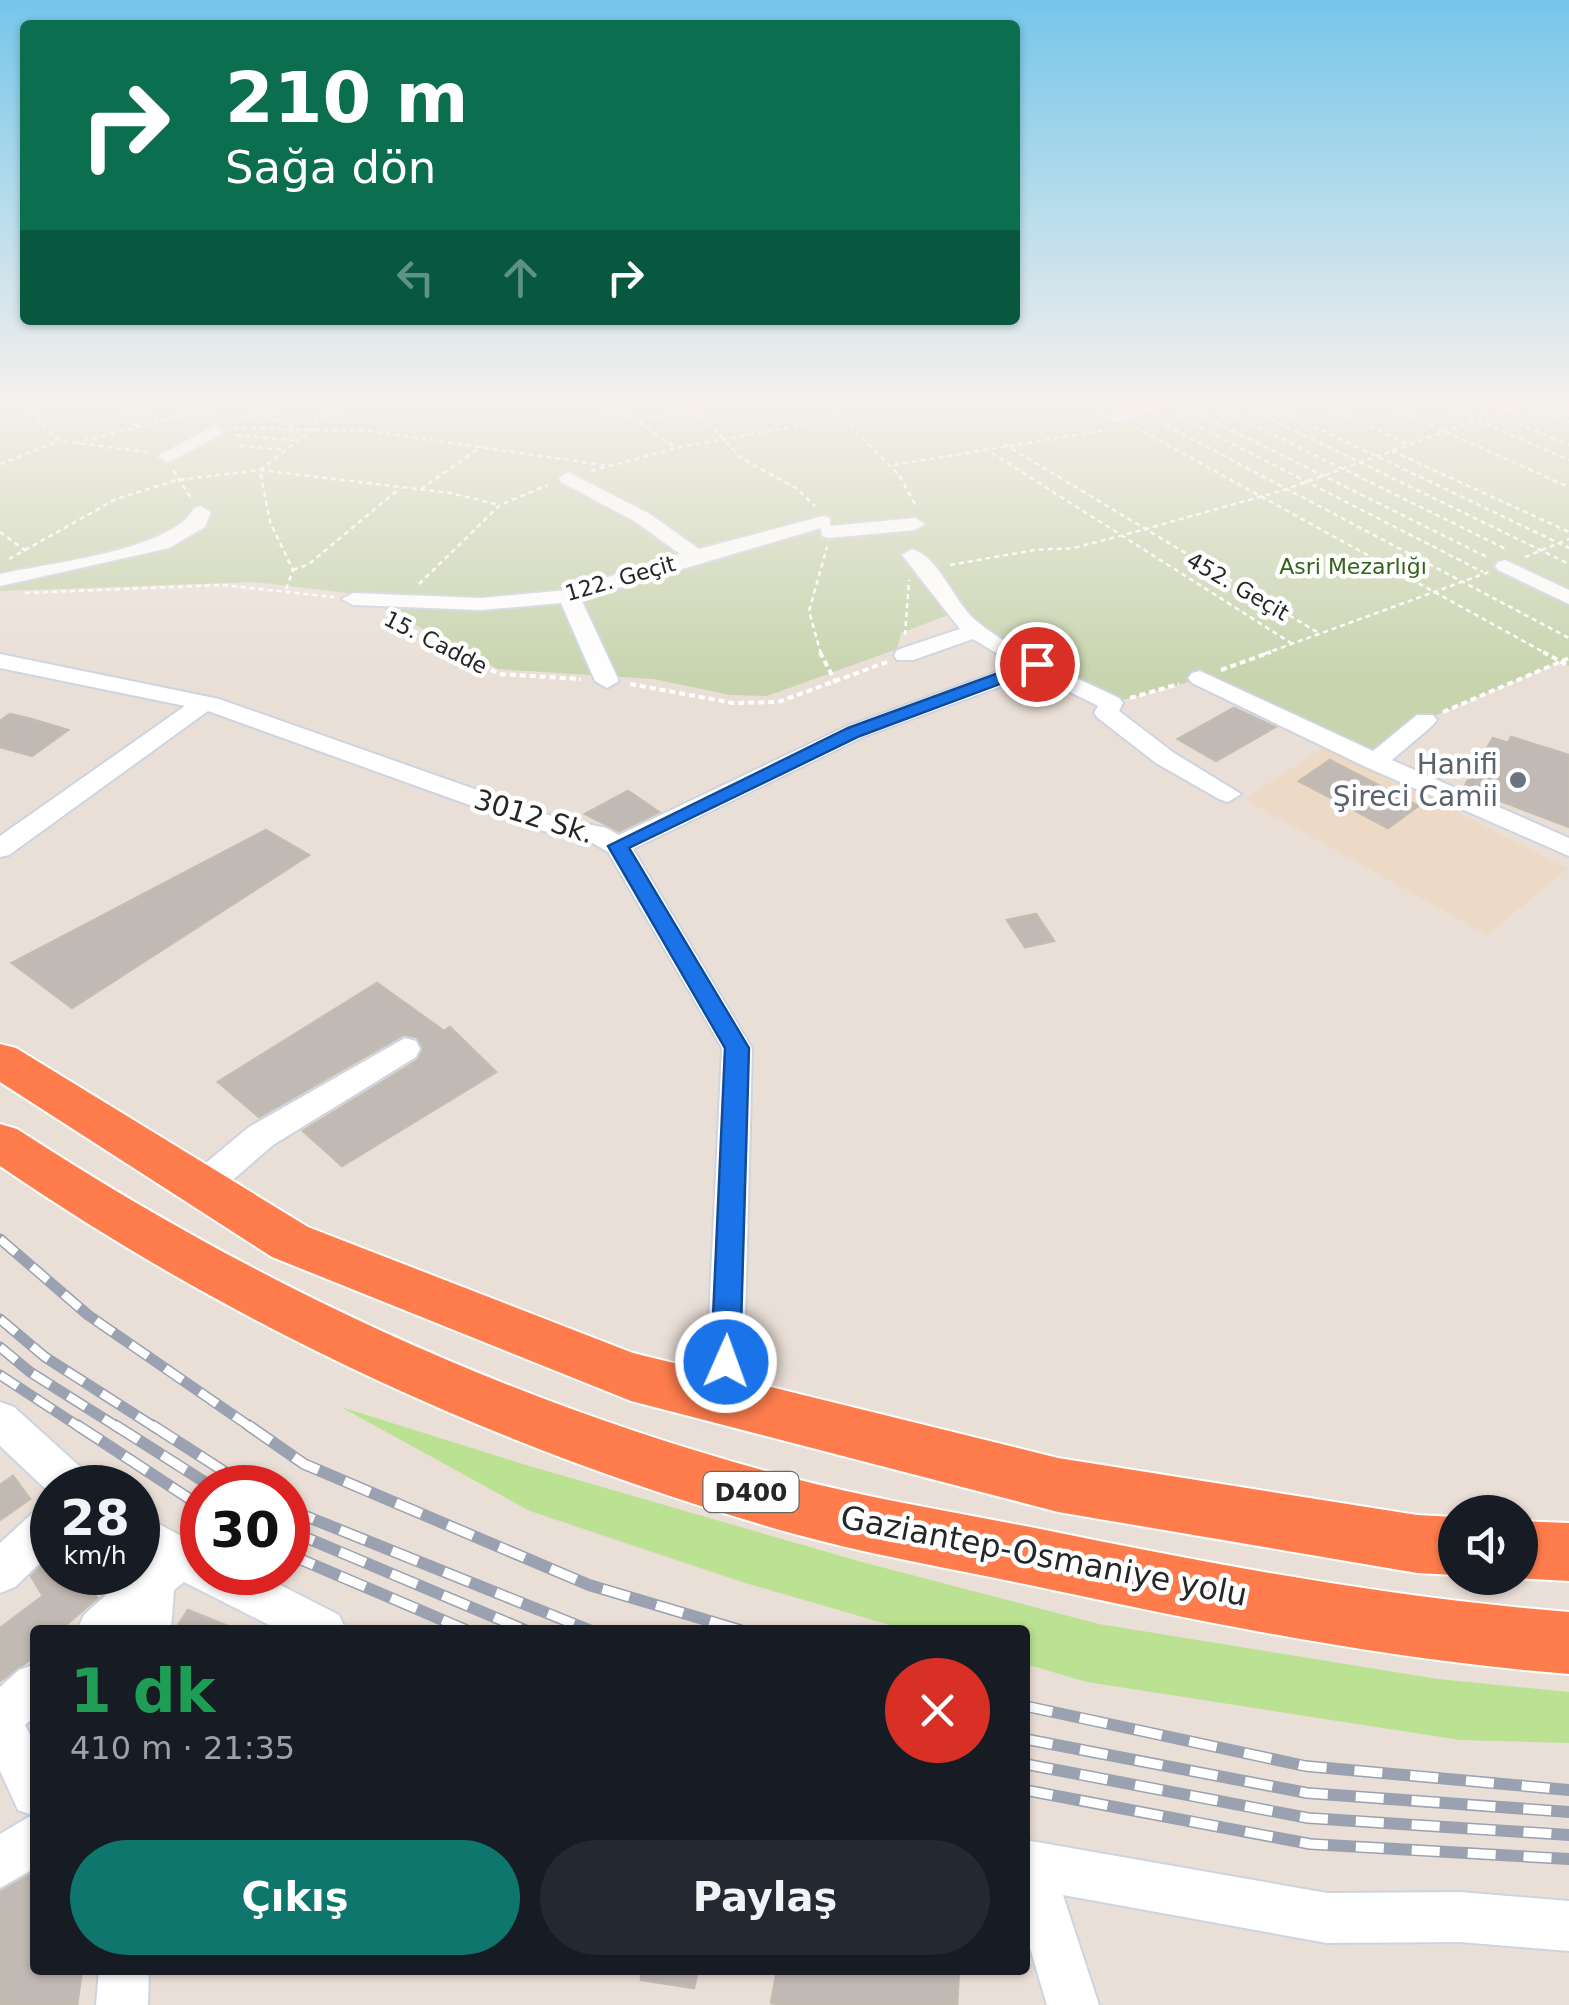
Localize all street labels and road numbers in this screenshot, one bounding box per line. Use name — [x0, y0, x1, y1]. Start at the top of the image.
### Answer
street label: 452. Geçit — [1182, 547, 1293, 626]
street label: 122. Geçit — [562, 551, 678, 606]
street label: 15. Cadde — [380, 606, 491, 679]
street label: 3012 Sk. — [470, 783, 598, 850]
road number: D400 — [704, 1472, 798, 1512]
street label: Gaziantep-Osmaniye yolu — [838, 1498, 1250, 1614]

